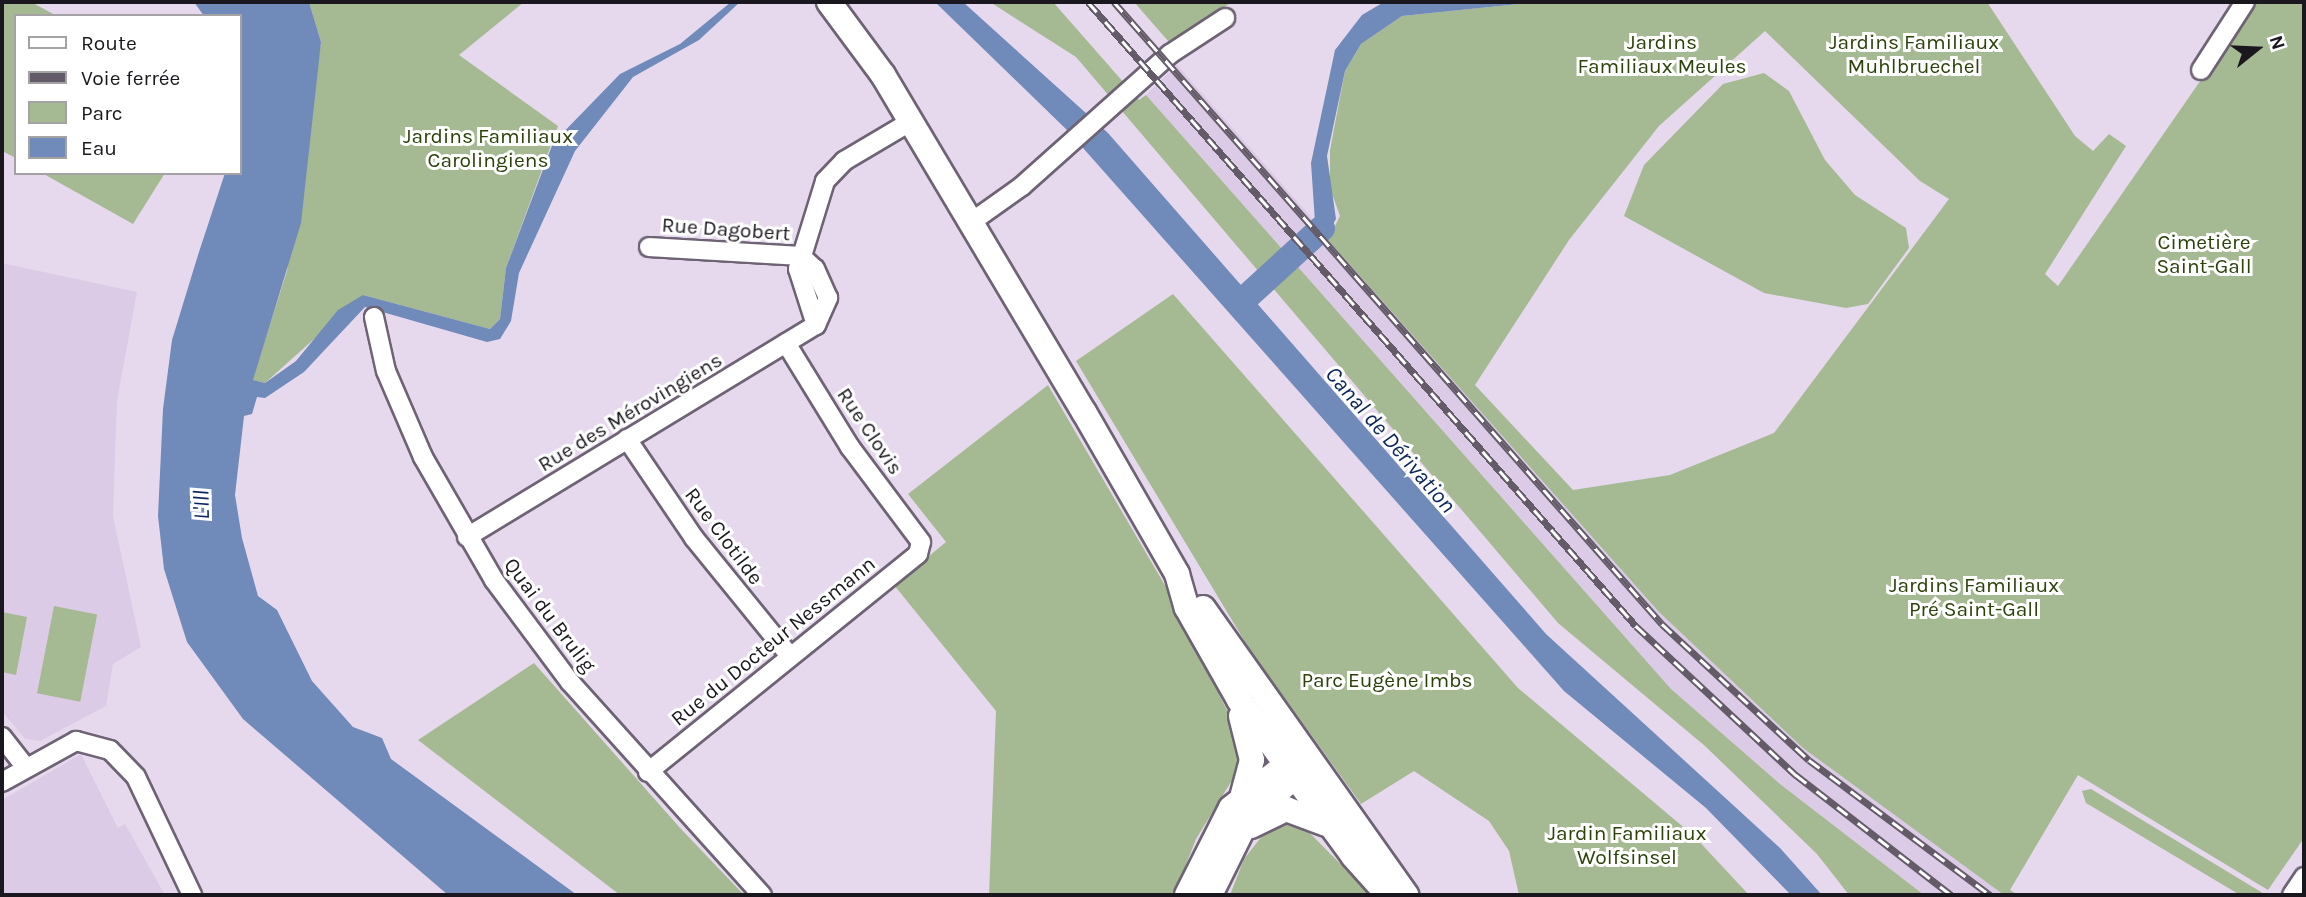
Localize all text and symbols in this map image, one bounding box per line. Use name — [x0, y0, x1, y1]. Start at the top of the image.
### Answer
legend — [14, 14, 242, 175]
north arrow — [2222, 14, 2292, 84]
park label: Jardins Familiaux Meules — [1577, 29, 1747, 79]
park label: Jardins Familiaux Muhlbruechel — [1829, 29, 1999, 79]
text: Route — [81, 31, 137, 55]
text: N — [2264, 33, 2290, 52]
text: Voie ferrée — [81, 66, 180, 90]
text: Parc — [81, 101, 123, 125]
park label: Jardins Familiaux Carolingiens — [403, 123, 573, 173]
text: Eau — [81, 136, 117, 160]
street label: Rue Dagobert — [661, 212, 791, 246]
park label: Cimetière Saint-Gall — [2156, 229, 2252, 279]
street label: Rue des Mérovingiens — [533, 347, 727, 477]
water label: Canal de Dérivation — [1319, 361, 1461, 519]
street label: Rue Clovis — [832, 383, 908, 479]
street label: Rue Clotilde — [679, 483, 769, 589]
water label: L'Ill — [188, 490, 216, 520]
street label: Rue du Docteur Nessmann — [666, 551, 880, 731]
street label: Quai du Brulig — [499, 553, 601, 677]
park label: Jardins Familiaux Pré Saint-Gall — [1889, 572, 2059, 622]
park label: Parc Eugène Imbs — [1301, 667, 1473, 693]
park label: Jardin Familiaux Wolfsinsel — [1547, 820, 1707, 870]

